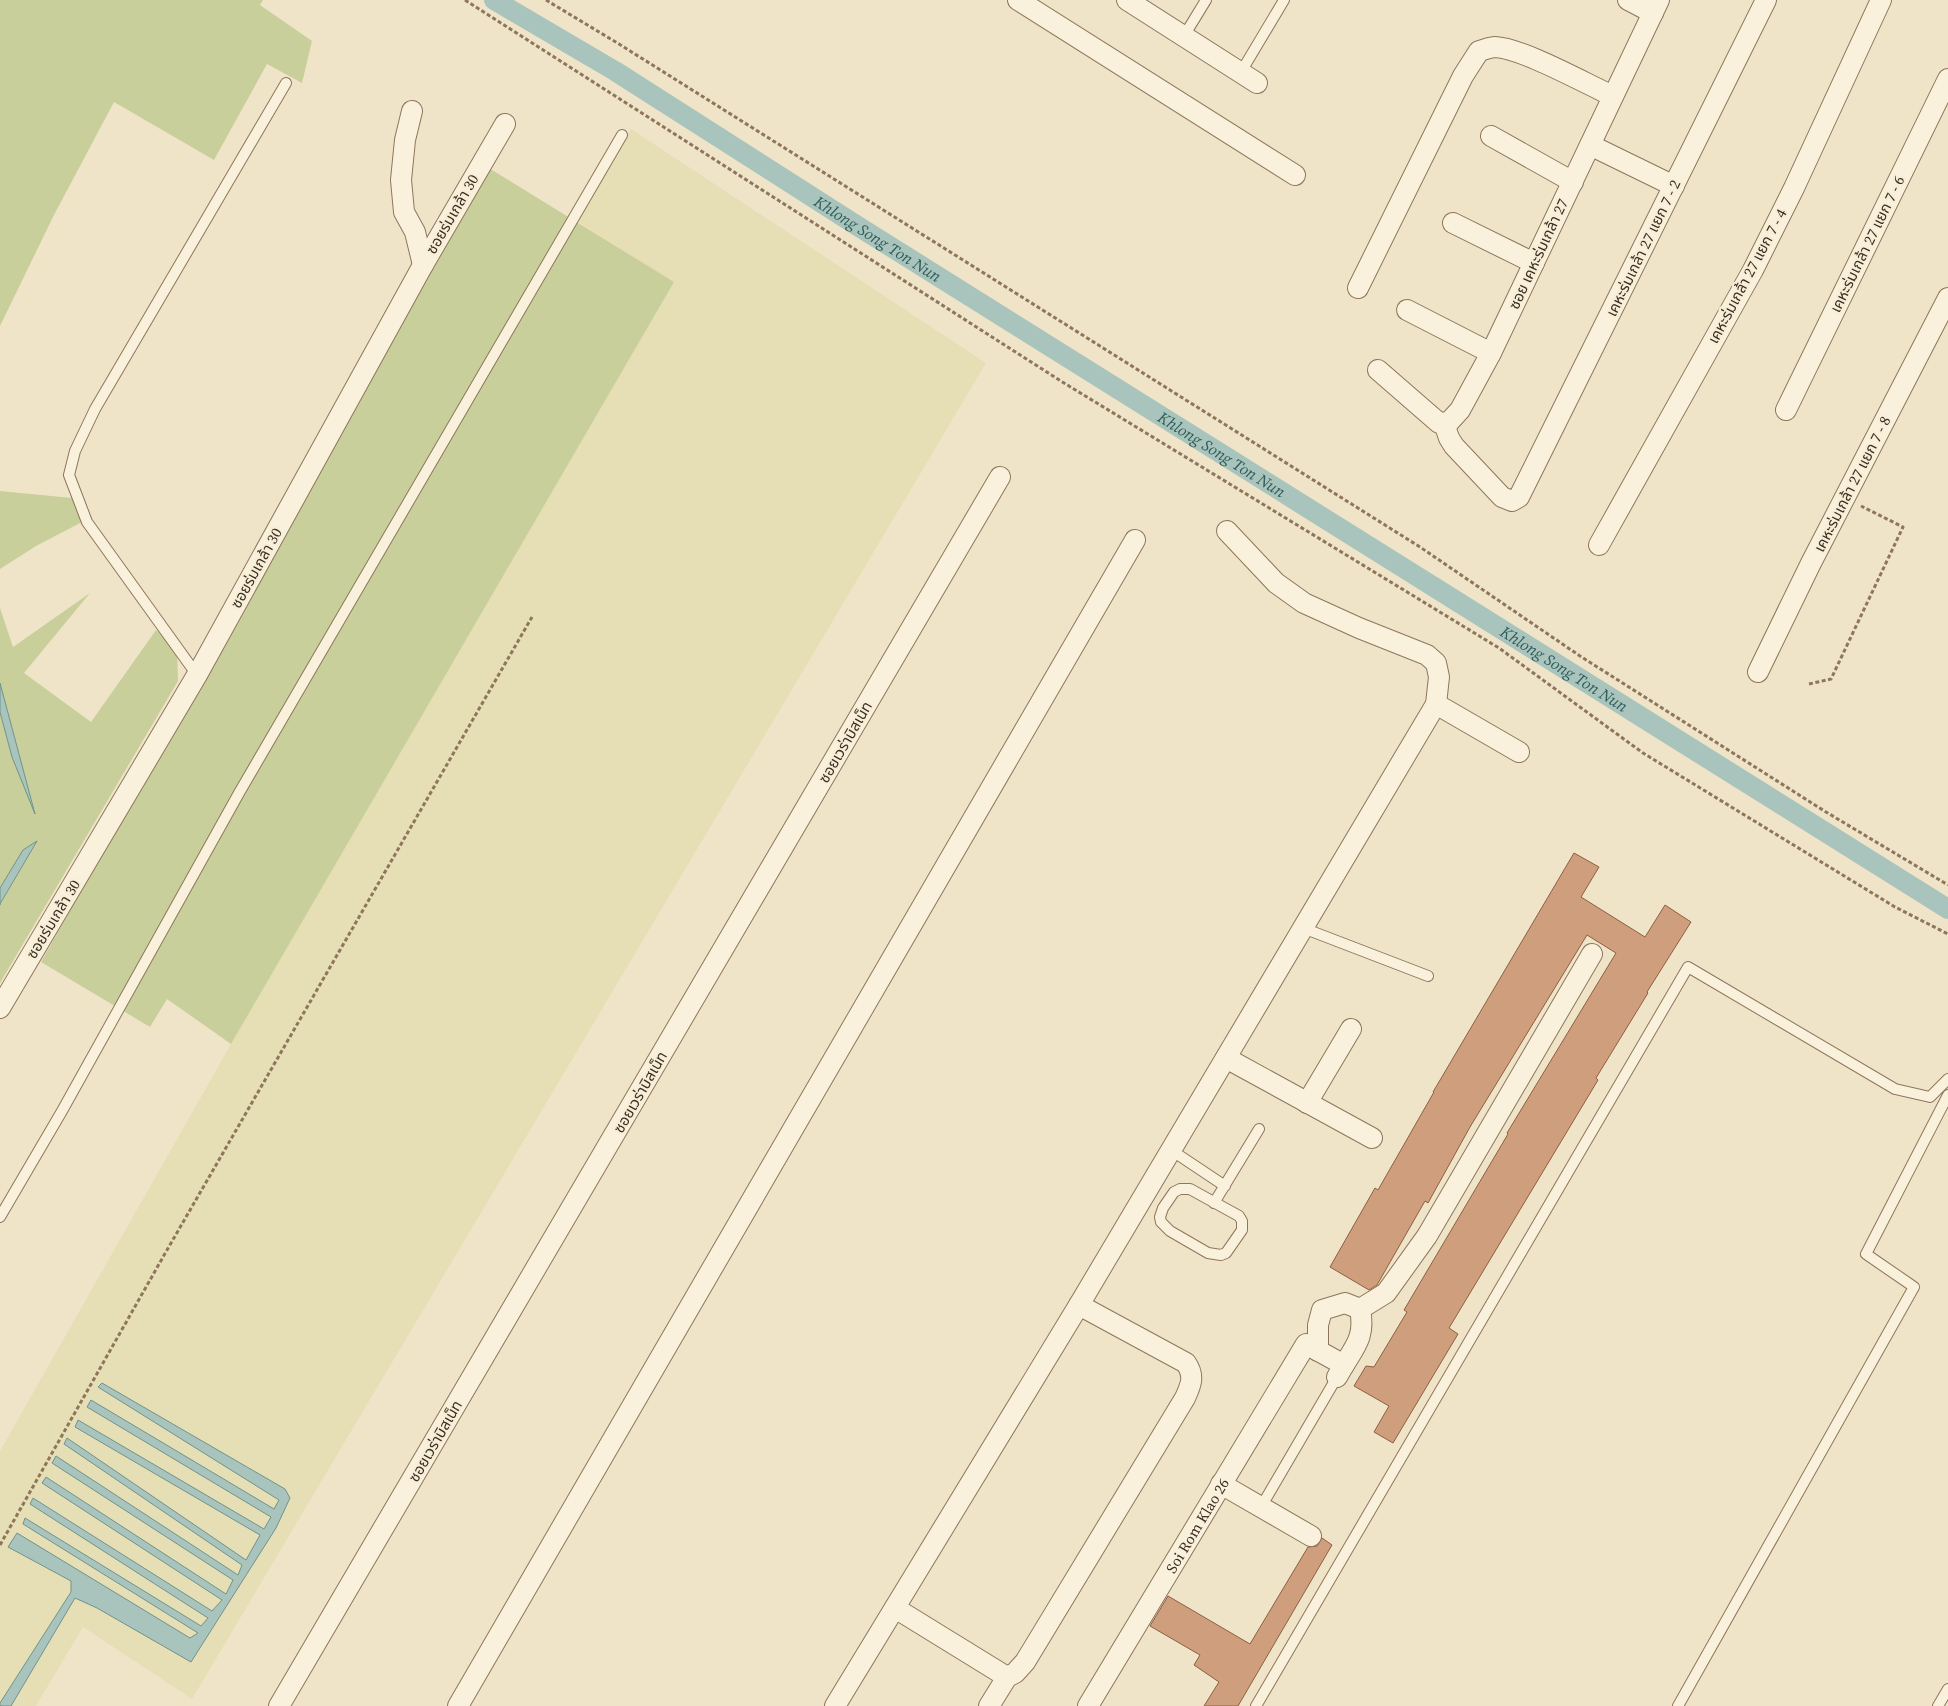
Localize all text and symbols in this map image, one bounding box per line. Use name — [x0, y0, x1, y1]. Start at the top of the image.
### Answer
street label: ซอยร่มเกล้า 30 — [421, 170, 483, 258]
street label: เคหะร่มเกล้า 27 แยก 7 - 6 — [1825, 172, 1909, 316]
street label: เคหะร่มเกล้า 27 แยก 7 - 2 — [1601, 176, 1685, 320]
water label: Khlong Song Ton Nun — [809, 190, 946, 287]
street label: ซอย เคหะร่มเกล้า 27 — [1503, 195, 1573, 313]
street label: เคหะร่มเกล้า 27 แยก 7 - 4 — [1702, 204, 1792, 347]
water label: Khlong Song Ton Nun — [1153, 405, 1290, 502]
street label: เคหะร่มเกล้า 27 แยก 7 - 8 — [1809, 412, 1895, 556]
street label: ซอยร่มเกล้า 30 — [225, 524, 287, 612]
water label: Khlong Song Ton Nun — [1495, 620, 1632, 717]
street label: ซอยเวร่าบิสเน็ท — [813, 697, 877, 787]
street label: ซอยร่มเกล้า 30 — [21, 875, 85, 963]
street label: ซอยเวร่าบิสเน็ท — [608, 1047, 672, 1137]
street label: ซอยเวร่าบิสเน็ท — [403, 1396, 467, 1486]
street label: Soi Rom Klao 26 — [1160, 1474, 1234, 1577]

